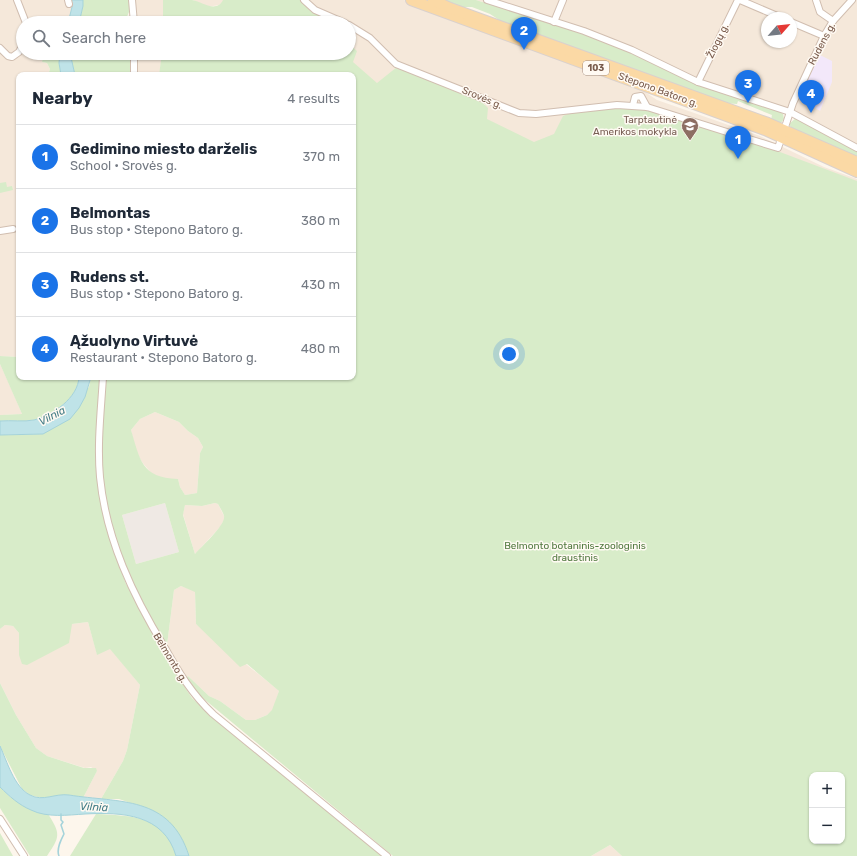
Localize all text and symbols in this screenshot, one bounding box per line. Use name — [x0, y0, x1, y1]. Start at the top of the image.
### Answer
north arrow — [761, 12, 797, 48]
search box — [16, 16, 356, 60]
pin: 2 — [511, 17, 537, 50]
street label: Rudens g. — [806, 21, 838, 67]
street label: Žiogų g. — [704, 22, 732, 60]
icon: search — [30, 27, 52, 49]
text: Search here — [62, 29, 146, 47]
road number: 103 — [583, 61, 609, 75]
street label: Stepono Batoro g. — [617, 70, 699, 110]
pin: 3 — [735, 70, 761, 103]
pin: 4 — [798, 80, 824, 113]
street label: Srovės g. — [460, 84, 504, 112]
text: Nearby — [32, 88, 93, 108]
text: 4 results — [287, 91, 340, 106]
place label: Tarptautinė Amerikos mokykla — [593, 114, 677, 138]
school or university icon: Tarptautinė Amerikos mokykla — [680, 116, 700, 141]
pin: 1 — [725, 126, 751, 159]
text: Gedimino miesto darželis — [70, 140, 257, 158]
text: 1 — [42, 149, 48, 164]
text: 370 m — [303, 149, 340, 164]
text: School · Srovės g. — [70, 158, 177, 173]
text: Belmontas — [70, 204, 150, 222]
text: 2 — [41, 213, 49, 228]
text: 380 m — [301, 213, 340, 228]
text: Bus stop · Stepono Batoro g. — [70, 222, 243, 237]
text: Rudens st. — [70, 268, 149, 286]
text: 3 — [41, 277, 49, 292]
text: 430 m — [301, 277, 340, 292]
text: Bus stop · Stepono Batoro g. — [70, 286, 243, 301]
text: Ąžuolyno Virtuvė — [70, 332, 198, 350]
text: 4 — [41, 341, 49, 356]
text: 480 m — [301, 341, 340, 356]
your location — [499, 344, 519, 364]
text: Restaurant · Stepono Batoro g. — [70, 350, 257, 365]
water label: Vilnia — [36, 403, 68, 428]
park label: Belmonto botaninis-zoologinis draustinis — [504, 540, 646, 564]
street label: Belmonto g. — [150, 631, 190, 685]
map controls — [809, 772, 845, 844]
button: + — [809, 772, 845, 808]
water label: Vilnia — [79, 800, 109, 814]
button: − — [809, 808, 845, 844]

